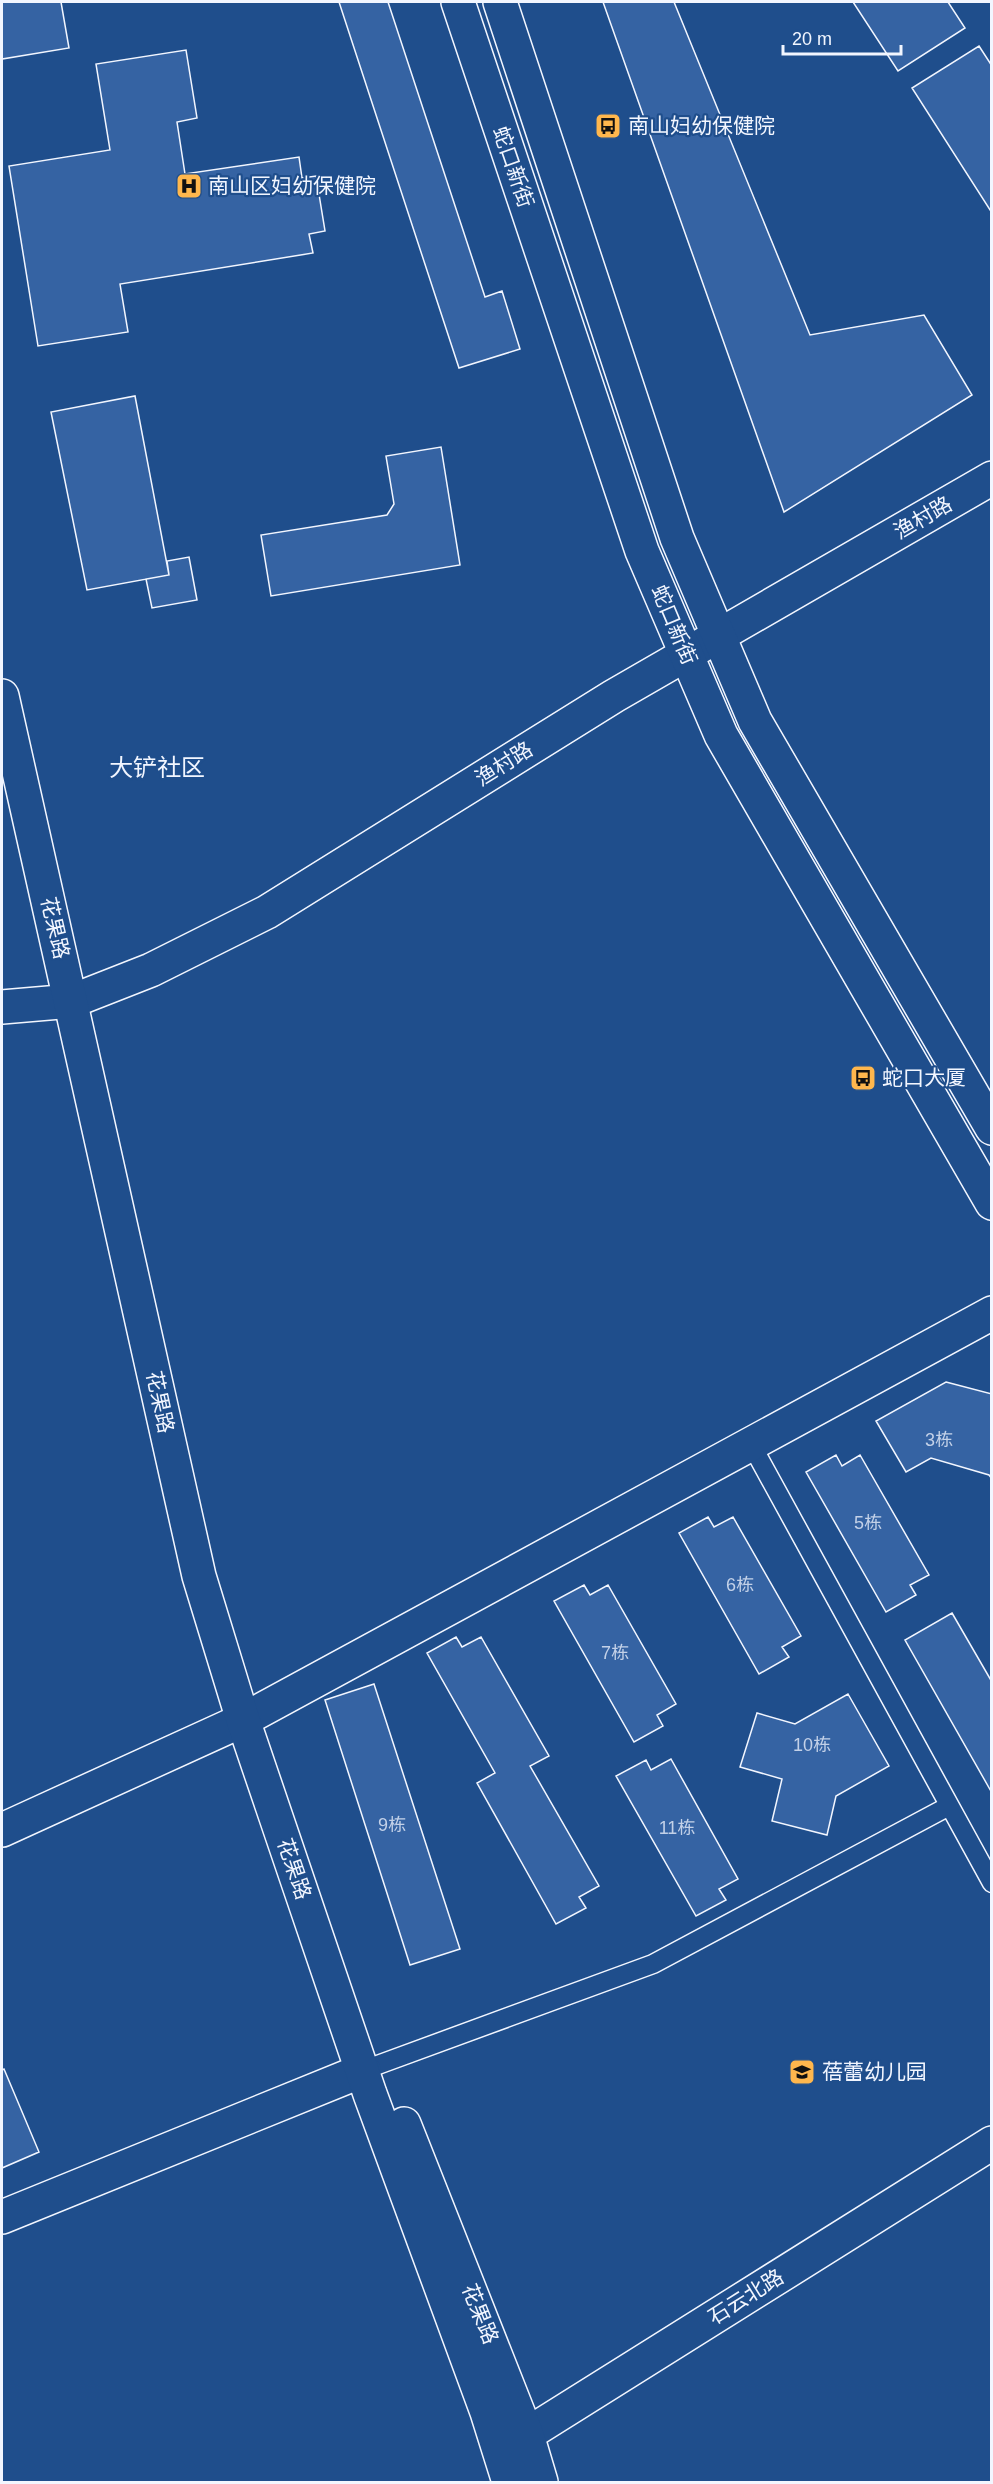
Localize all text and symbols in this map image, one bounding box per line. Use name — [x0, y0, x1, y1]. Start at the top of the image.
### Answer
scale bar — [783, 18, 902, 56]
text: 20 m — [792, 29, 832, 49]
bus stop icon: 南山妇幼保健院 — [593, 111, 623, 141]
place label: 南山妇幼保健院 — [628, 114, 775, 137]
street label: 蛇口新街 — [489, 123, 538, 210]
hospital icon: 南山区妇幼保健院 — [174, 171, 204, 201]
place label: 南山区妇幼保健院 — [208, 174, 376, 197]
street label: 渔村路 — [890, 492, 956, 543]
street label: 蛇口新街 — [647, 582, 701, 668]
street label: 渔村路 — [471, 737, 537, 790]
district label: 大铲社区 — [109, 754, 205, 781]
street label: 花果路 — [37, 895, 74, 961]
bus stop icon: 蛇口大厦 — [848, 1063, 878, 1093]
place label: 蛇口大厦 — [882, 1066, 966, 1089]
street label: 花果路 — [143, 1369, 178, 1435]
house number: 3栋 — [925, 1430, 953, 1450]
house number: 5栋 — [854, 1513, 882, 1533]
house number: 6栋 — [726, 1575, 754, 1595]
house number: 7栋 — [601, 1643, 629, 1663]
house number: 10栋 — [793, 1735, 831, 1755]
house number: 9栋 — [378, 1815, 406, 1835]
house number: 11栋 — [659, 1818, 695, 1838]
street label: 花果路 — [273, 1835, 316, 1902]
school or university icon: 蓓蕾幼儿园 — [787, 2057, 817, 2087]
place label: 蓓蕾幼儿园 — [822, 2060, 927, 2083]
street label: 石云北路 — [704, 2265, 787, 2329]
street label: 花果路 — [458, 2280, 503, 2347]

